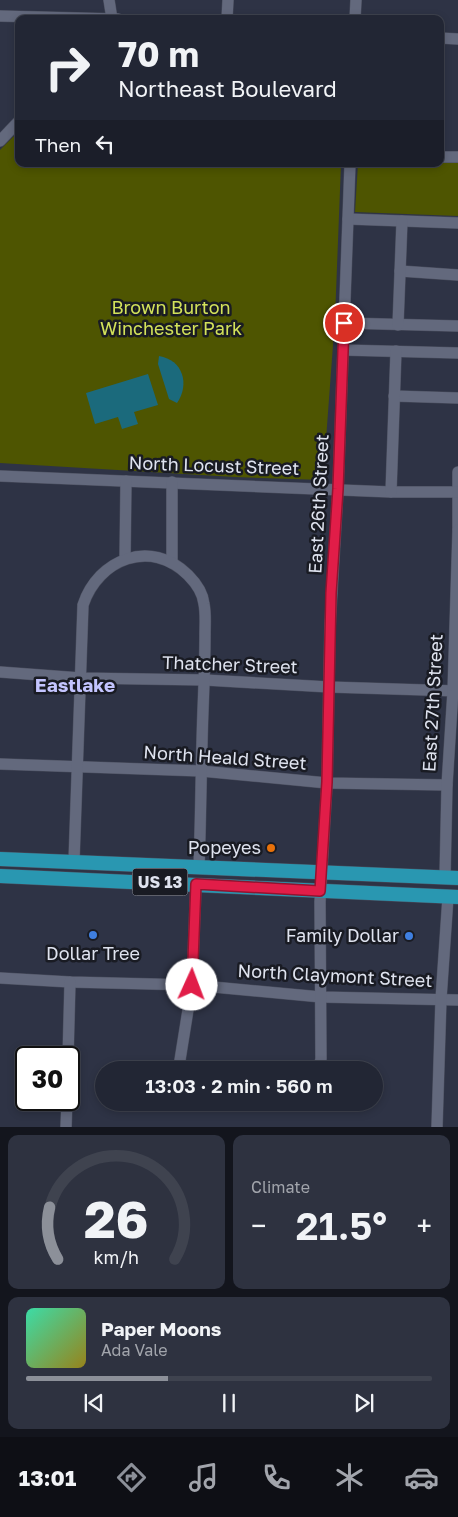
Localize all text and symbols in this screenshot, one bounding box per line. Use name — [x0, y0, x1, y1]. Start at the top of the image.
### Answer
text: 70 m — [118, 33, 199, 75]
icon: right — [35, 35, 100, 100]
text: Northeast Boulevard — [118, 75, 337, 102]
icon: left — [91, 130, 119, 158]
text: Then — [35, 133, 81, 156]
park label: Brown Burton Winchester Park — [100, 296, 242, 339]
pin — [323, 302, 365, 344]
icon: arrive — [330, 309, 358, 337]
street label: East 26th Street — [303, 434, 333, 574]
street label: North Locust Street — [128, 451, 300, 479]
street label: East 27th Street — [417, 633, 447, 773]
street label: Thatcher Street — [162, 651, 298, 677]
district label: Eastlake — [35, 673, 115, 696]
street label: North Heald Street — [143, 740, 307, 774]
place label: Popeyes — [188, 836, 261, 858]
marker: Popeyes — [265, 842, 277, 854]
road number: US 13 — [132, 869, 188, 896]
place label: Family Dollar — [286, 924, 399, 946]
marker: Dollar Tree — [87, 929, 99, 941]
marker: Family Dollar — [403, 930, 415, 942]
place label: Dollar Tree — [46, 942, 140, 964]
position arrow — [165, 958, 217, 1010]
street label: North Claymont Street — [237, 959, 433, 991]
speed limit sign: 30 — [15, 1046, 80, 1111]
text: 13:03 · 2 min · 560 m — [145, 1074, 333, 1097]
text: Climate — [251, 1177, 310, 1197]
text: 26 — [84, 1187, 149, 1249]
text: 21.5° — [296, 1203, 387, 1248]
text: − — [251, 1209, 266, 1242]
text: + — [417, 1209, 432, 1242]
text: km/h — [94, 1246, 139, 1268]
text: Paper Moons — [101, 1317, 221, 1340]
text: Ada Vale — [101, 1340, 167, 1360]
icon: previous — [80, 1389, 108, 1417]
icon: pause — [215, 1389, 243, 1417]
icon: next — [350, 1389, 378, 1417]
icon: directions — [114, 1460, 149, 1495]
icon: music — [186, 1460, 221, 1495]
icon: phone — [259, 1460, 294, 1495]
icon: climate — [332, 1460, 367, 1495]
icon: car — [404, 1460, 439, 1495]
text: 13:01 — [19, 1464, 76, 1491]

